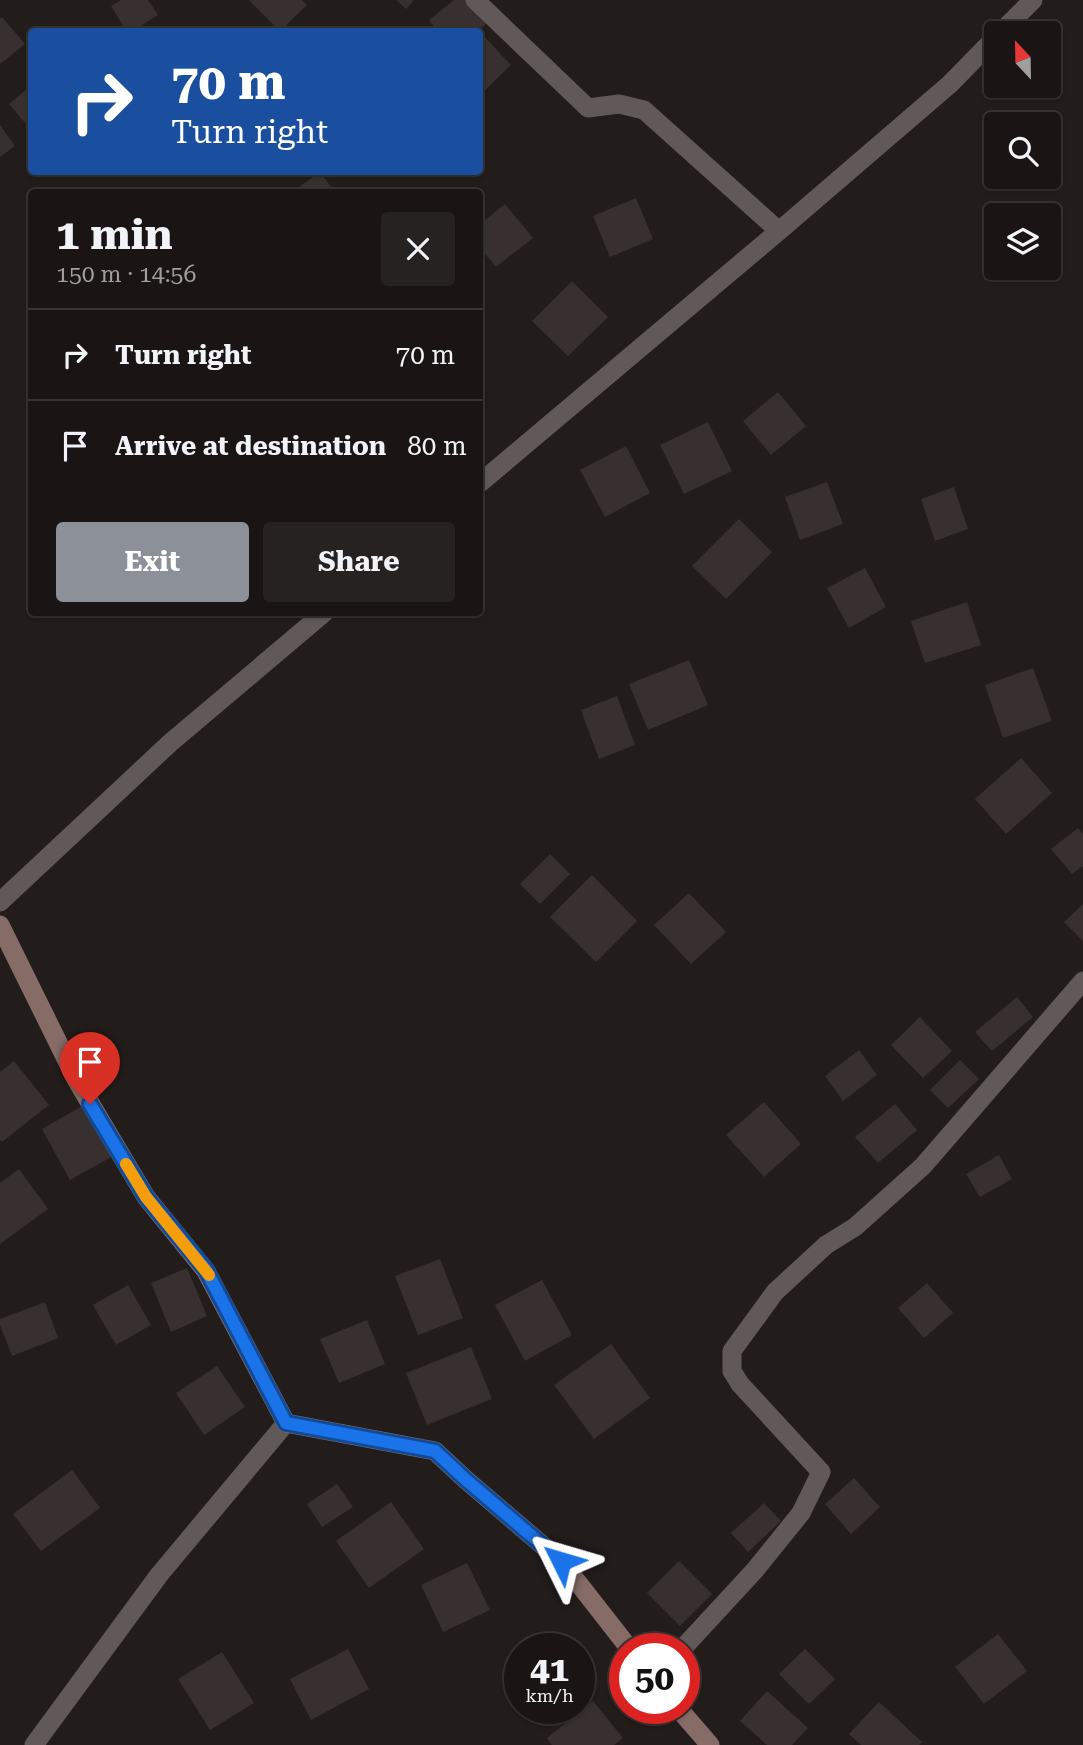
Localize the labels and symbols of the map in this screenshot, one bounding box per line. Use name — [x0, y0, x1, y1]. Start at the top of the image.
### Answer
north arrow — [984, 21, 1060, 98]
pin — [60, 1032, 120, 1104]
position arrow — [524, 1524, 598, 1598]
speed limit sign: 50 — [609, 1633, 700, 1724]

